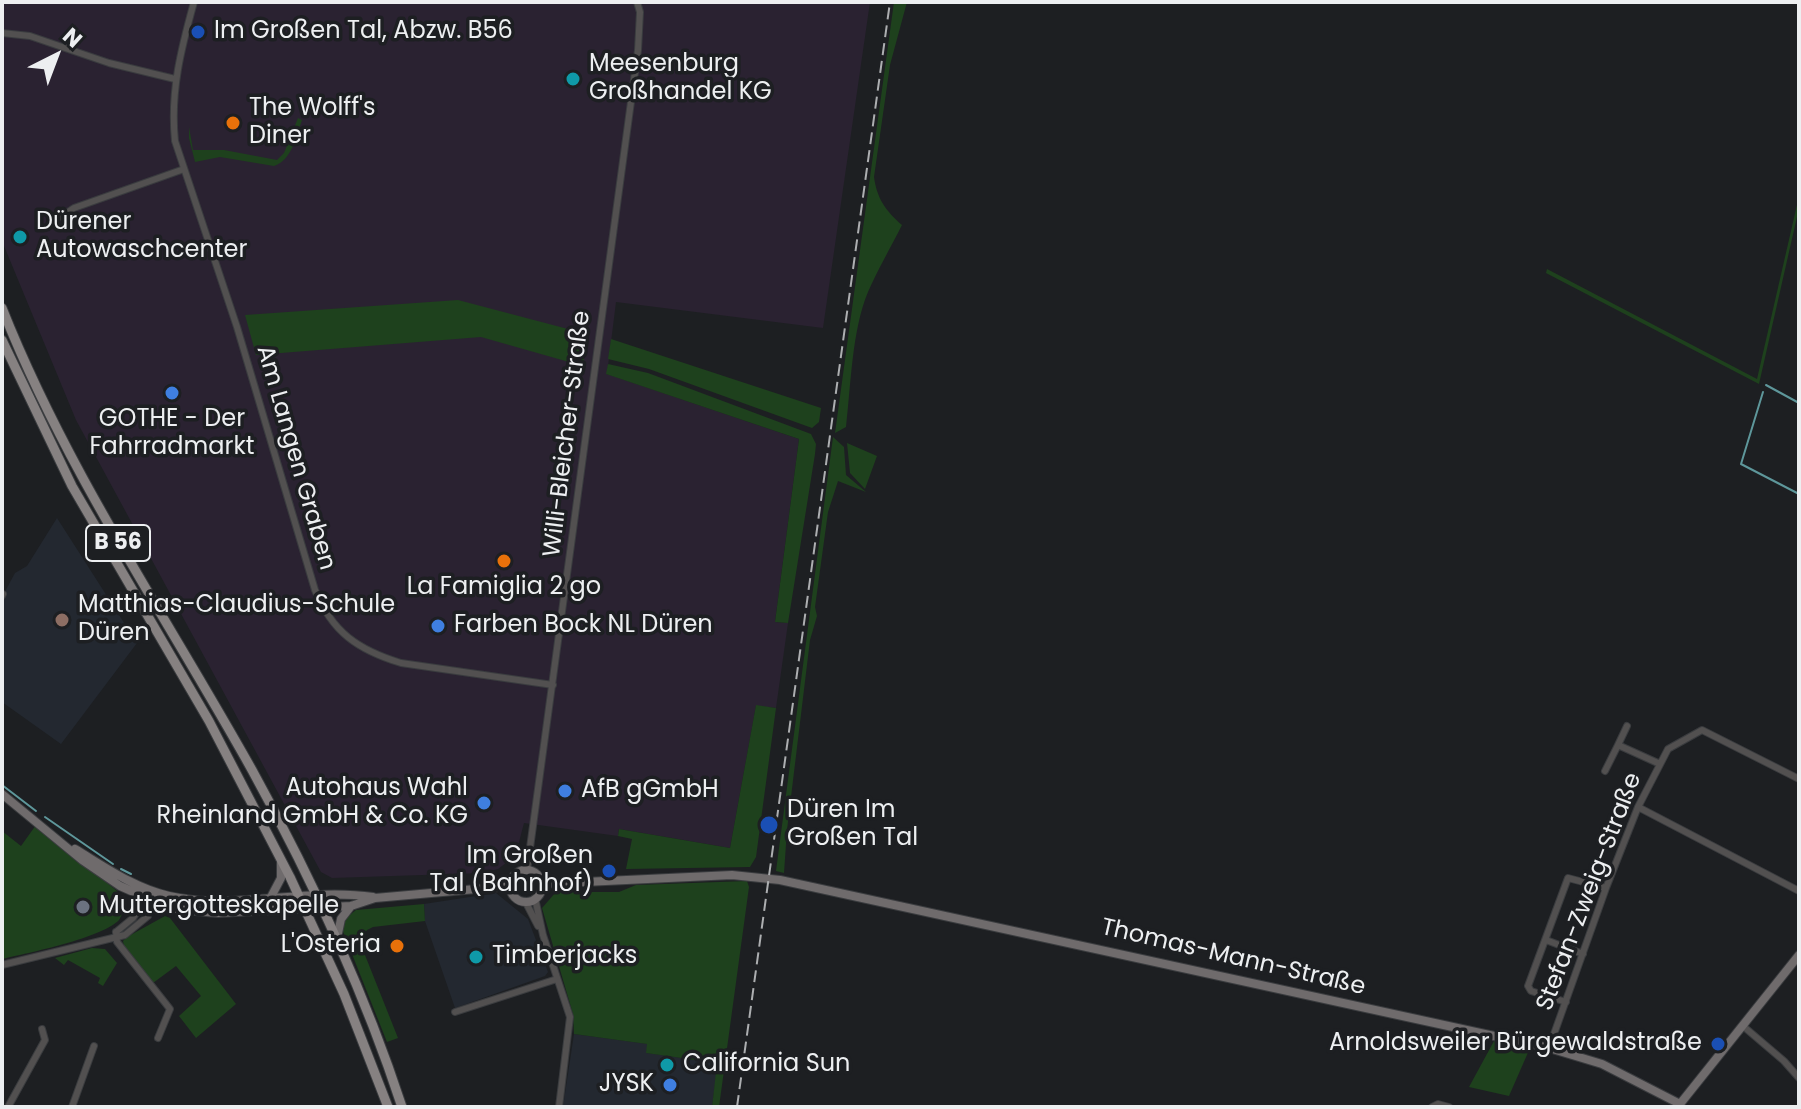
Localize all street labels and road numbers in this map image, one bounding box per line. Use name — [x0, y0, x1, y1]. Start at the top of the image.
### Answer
street label: Willi-Bleicher-Straße — [539, 309, 597, 559]
street label: Am Langen Graben — [249, 342, 341, 574]
road number: B 56 — [86, 525, 150, 561]
street label: Stefan-Zweig-Straße — [1531, 769, 1649, 1015]
street label: Thomas-Mann-Straße — [1098, 914, 1368, 1002]

